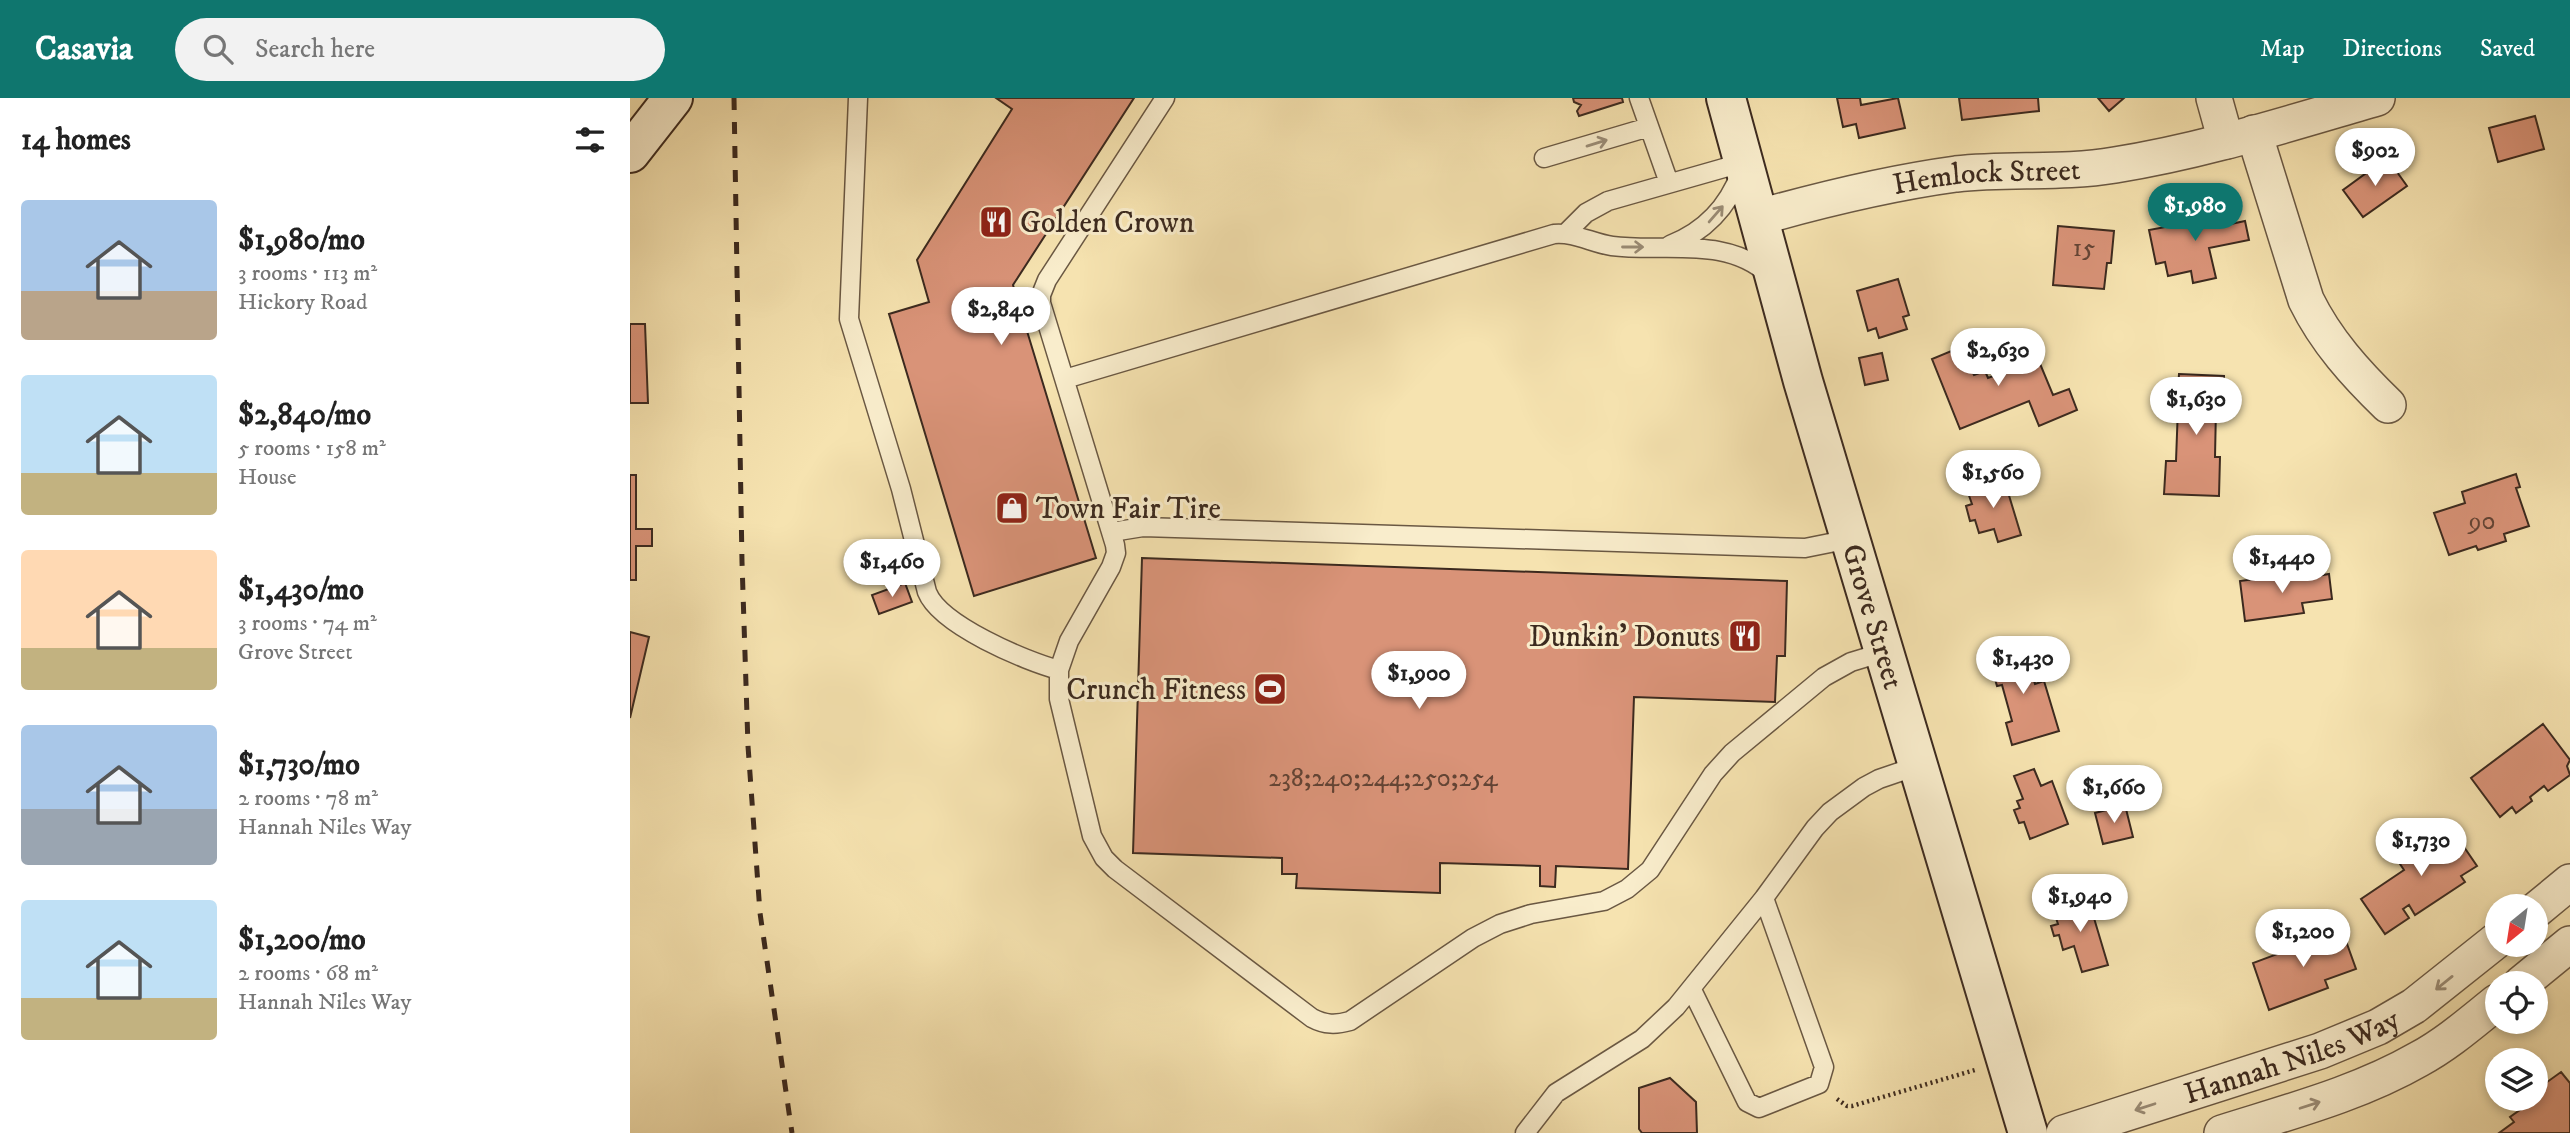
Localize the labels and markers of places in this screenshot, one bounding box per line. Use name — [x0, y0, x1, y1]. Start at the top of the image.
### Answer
pin: $902 — [2334, 129, 2416, 188]
pin: $1,980 — [2138, 184, 2252, 243]
restaurant icon: Golden Crown — [977, 203, 1015, 241]
place label: Golden Crown — [1020, 205, 1195, 242]
pin: $2,840 — [944, 288, 1058, 347]
pin: $2,630 — [1941, 328, 2055, 388]
pin: $1,630 — [2139, 378, 2253, 437]
pin: $1,560 — [1936, 450, 2050, 510]
shop icon: Town Fair Tire — [993, 489, 1031, 527]
place label: Town Fair Tire — [1036, 491, 1221, 528]
pin: $1,440 — [2225, 536, 2339, 595]
pin: $1,460 — [835, 540, 949, 599]
restaurant icon: Dunkin' Donuts — [1726, 617, 1764, 655]
place label: Dunkin' Donuts — [1529, 619, 1720, 656]
pin: $1,430 — [1966, 636, 2080, 696]
pin: $1,900 — [1362, 652, 1476, 711]
sports icon: Crunch Fitness — [1251, 670, 1289, 708]
place label: Crunch Fitness — [1066, 672, 1246, 709]
pin: $1,660 — [2057, 766, 2171, 825]
pin: $1,730 — [2364, 818, 2478, 878]
pin: $1,940 — [2023, 874, 2137, 934]
pin: $1,200 — [2246, 910, 2360, 969]

